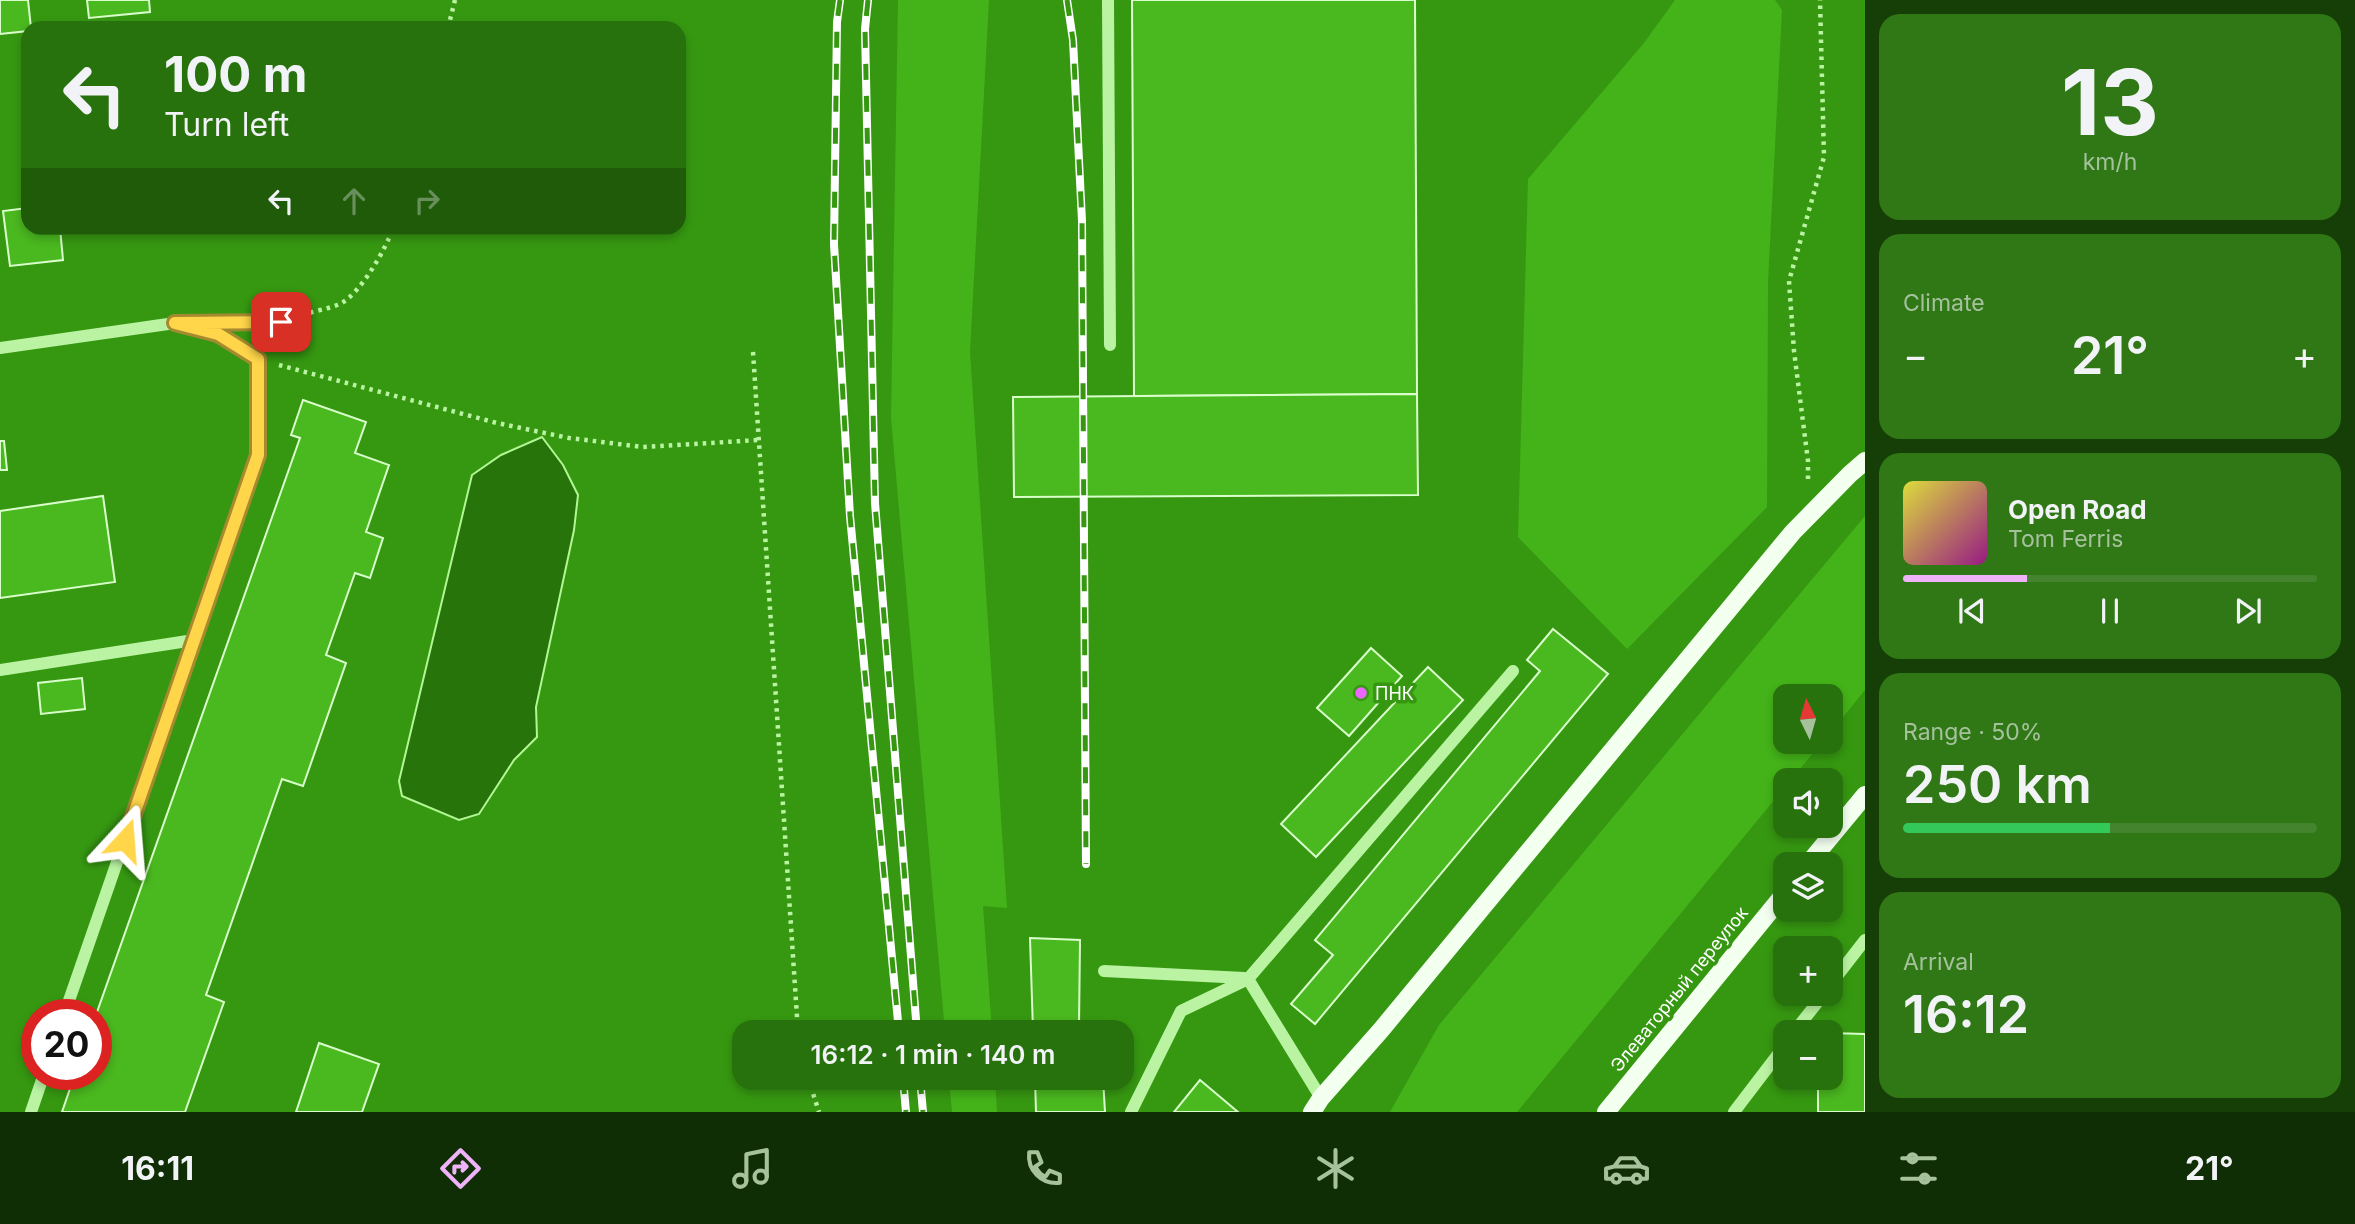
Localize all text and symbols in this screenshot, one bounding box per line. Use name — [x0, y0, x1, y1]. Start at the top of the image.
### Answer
text: 100 m — [164, 45, 308, 104]
text: 13 — [2061, 47, 2159, 157]
icon: left — [49, 49, 140, 140]
text: Turn left — [164, 105, 289, 144]
text: km/h — [2083, 148, 2137, 176]
icon: left — [262, 182, 300, 220]
icon: ahead — [335, 182, 373, 220]
icon: right — [408, 182, 446, 220]
text: Climate — [1903, 289, 1985, 317]
pin — [251, 292, 311, 352]
icon: arrive — [262, 303, 300, 341]
text: 21° — [2071, 324, 2149, 387]
text: − — [1903, 332, 1928, 378]
text: + — [2292, 332, 2317, 378]
text: Open Road — [2008, 494, 2147, 525]
text: Tom Ferris — [2008, 525, 2123, 553]
icon: previous — [1953, 592, 1991, 630]
icon: pause — [2091, 592, 2129, 630]
icon: next — [2229, 592, 2267, 630]
place label: ПНК — [1375, 683, 1414, 704]
north arrow — [1773, 684, 1843, 754]
map controls — [1773, 684, 1843, 1090]
marker: ПНК — [1353, 685, 1369, 701]
text: Range · 50% — [1903, 718, 2042, 746]
text: 250 km — [1903, 753, 2092, 816]
button: sound — [1773, 768, 1843, 838]
position arrow — [88, 803, 162, 877]
button: layers — [1773, 852, 1843, 922]
street label: Элеваторный переулок — [1606, 902, 1752, 1076]
button: + — [1773, 936, 1843, 1006]
text: Arrival — [1903, 948, 1974, 976]
text: 16:12 — [1903, 983, 2029, 1046]
speed limit sign: 20 — [21, 999, 112, 1090]
button: − — [1773, 1020, 1843, 1090]
text: 16:12 · 1 min · 140 m — [811, 1039, 1055, 1070]
icon: directions — [436, 1144, 485, 1193]
icon: music — [728, 1144, 777, 1193]
icon: phone — [1019, 1144, 1068, 1193]
icon: climate — [1311, 1144, 1360, 1193]
icon: car — [1602, 1144, 1651, 1193]
icon: filters — [1894, 1144, 1943, 1193]
text: 16:11 — [121, 1149, 194, 1188]
text: 21° — [2185, 1149, 2234, 1188]

